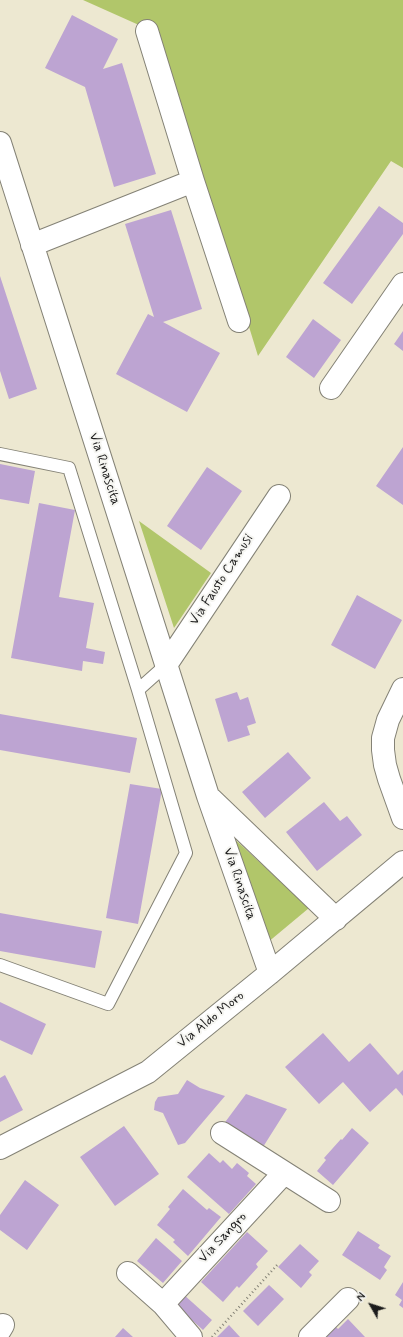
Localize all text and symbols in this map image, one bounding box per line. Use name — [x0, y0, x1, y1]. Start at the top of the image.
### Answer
street label: Via Rinascita — [84, 431, 124, 507]
street label: Via Fausto Camusi — [186, 531, 258, 629]
street label: Via Rinascita — [219, 846, 259, 922]
street label: Via Aldo Moro — [174, 988, 248, 1052]
street label: Via Sangro — [195, 1209, 251, 1267]
north arrow — [351, 1285, 391, 1325]
text: N — [354, 1290, 369, 1305]

